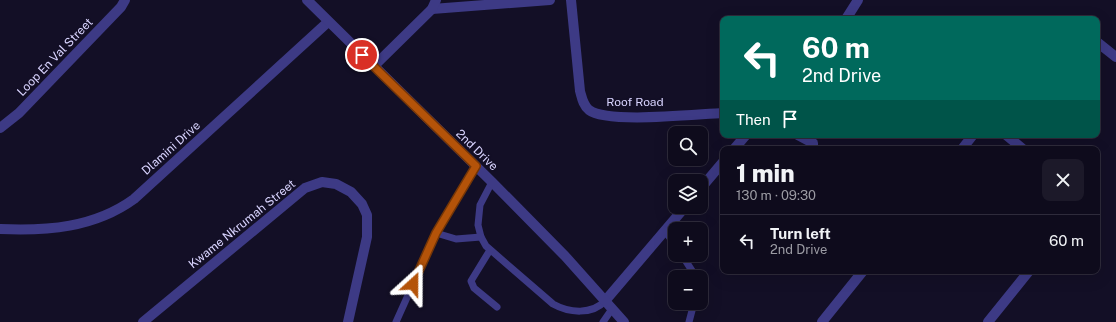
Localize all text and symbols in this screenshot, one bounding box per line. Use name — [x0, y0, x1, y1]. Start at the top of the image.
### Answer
street label: Loop En Val Street — [14, 15, 96, 99]
text: 60 m — [802, 31, 870, 64]
icon: left — [736, 32, 788, 84]
pin — [345, 38, 379, 72]
icon: arrive — [351, 44, 373, 66]
text: 2nd Drive — [802, 65, 881, 86]
street label: Roof Road — [606, 95, 664, 109]
icon: arrive — [779, 108, 801, 130]
text: Then — [736, 111, 771, 128]
street label: Dlamini Drive — [139, 118, 203, 178]
map controls — [668, 126, 708, 310]
button: search — [668, 126, 708, 166]
street label: 2nd Drive — [453, 127, 501, 174]
text: 1 min — [736, 159, 795, 187]
button: close — [1042, 159, 1084, 201]
button: layers — [668, 174, 708, 214]
street label: Kwame Nkrumah Street — [186, 177, 298, 271]
text: 130 m · 09:30 — [736, 188, 816, 203]
button: + — [668, 222, 708, 262]
text: Turn left — [770, 225, 831, 242]
icon: left — [736, 230, 758, 252]
text: 60 m — [1049, 232, 1084, 249]
text: 2nd Drive — [770, 242, 827, 257]
position arrow — [392, 263, 434, 305]
button: − — [668, 270, 708, 310]

